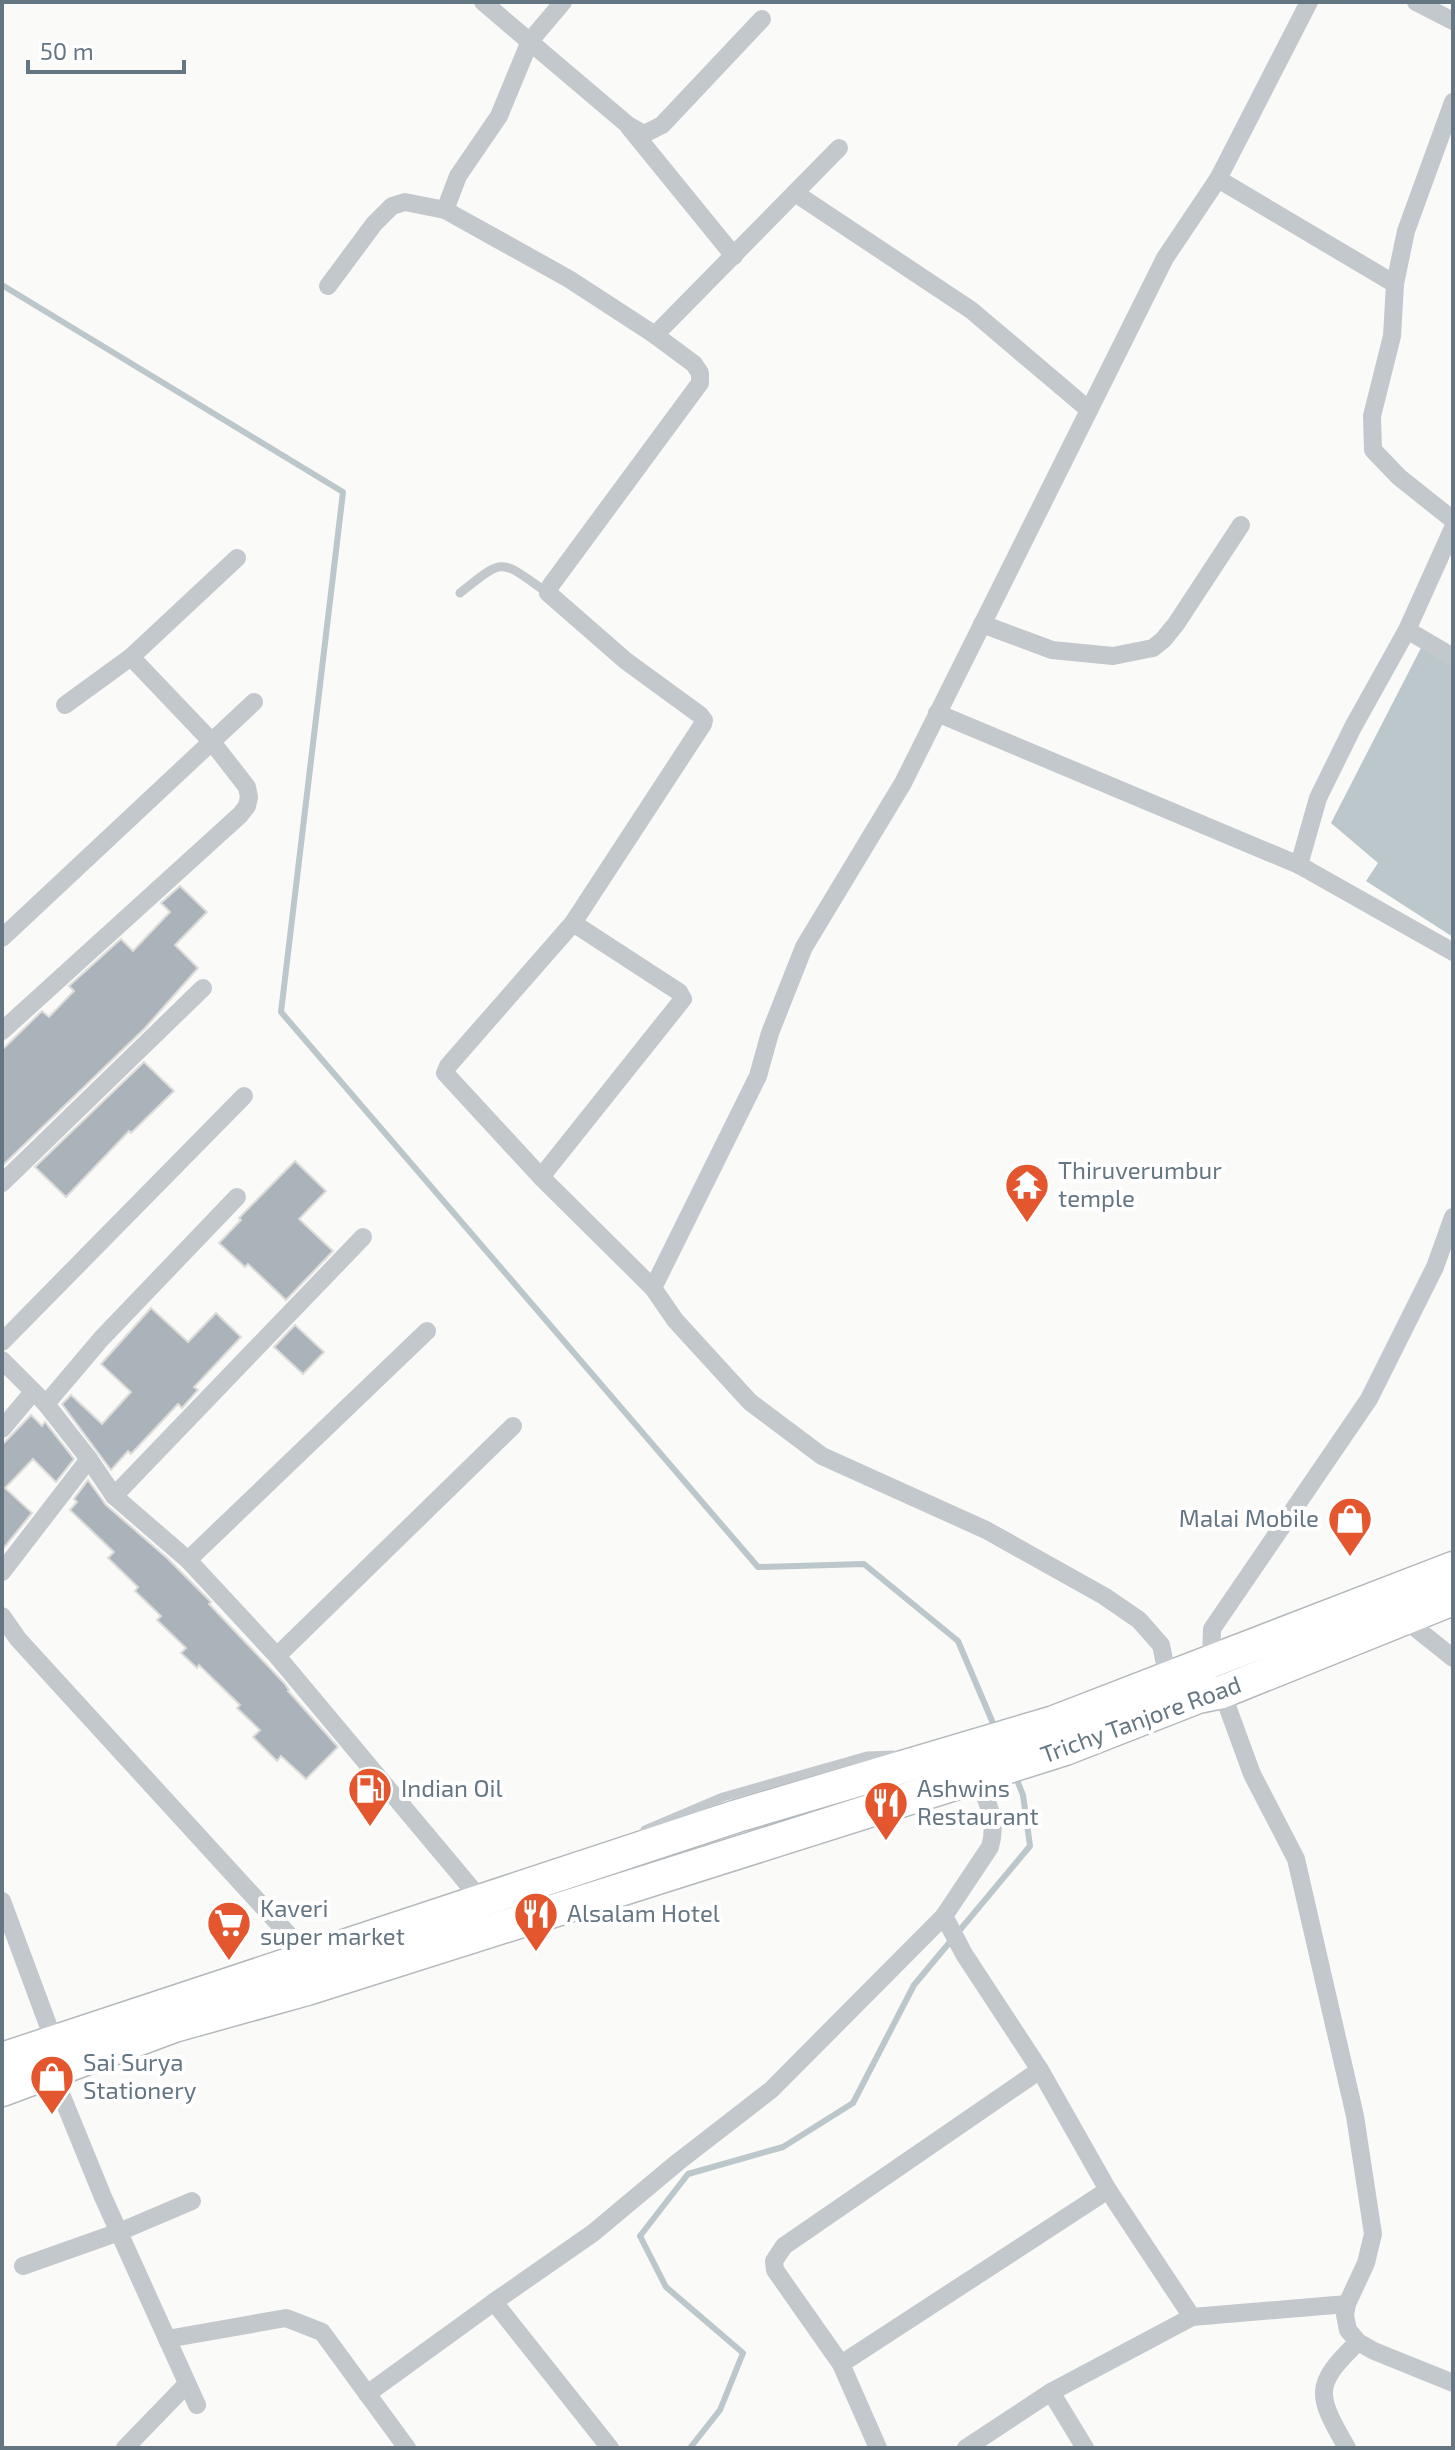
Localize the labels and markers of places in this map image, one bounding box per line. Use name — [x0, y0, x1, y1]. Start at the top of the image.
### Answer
place label: Thiruverumbur temple — [1058, 1155, 1222, 1212]
temple icon: Thiruverumbur temple — [1003, 1161, 1051, 1224]
shop icon: Malai Mobile — [1326, 1495, 1374, 1558]
place label: Malai Mobile — [1179, 1503, 1319, 1532]
fuel station icon: Indian Oil — [346, 1765, 394, 1828]
place label: Indian Oil — [401, 1773, 503, 1802]
place label: Ashwins Restaurant — [917, 1773, 1039, 1830]
restaurant icon: Ashwins Restaurant — [862, 1779, 910, 1842]
restaurant icon: Alsalam Hotel — [512, 1890, 560, 1953]
place label: Kaveri super market — [260, 1893, 405, 1950]
place label: Alsalam Hotel — [567, 1898, 720, 1927]
supermarket icon: Kaveri super market — [205, 1899, 253, 1962]
place label: Sai Surya Stationery — [83, 2047, 197, 2104]
shop icon: Sai Surya Stationery — [28, 2053, 76, 2116]

